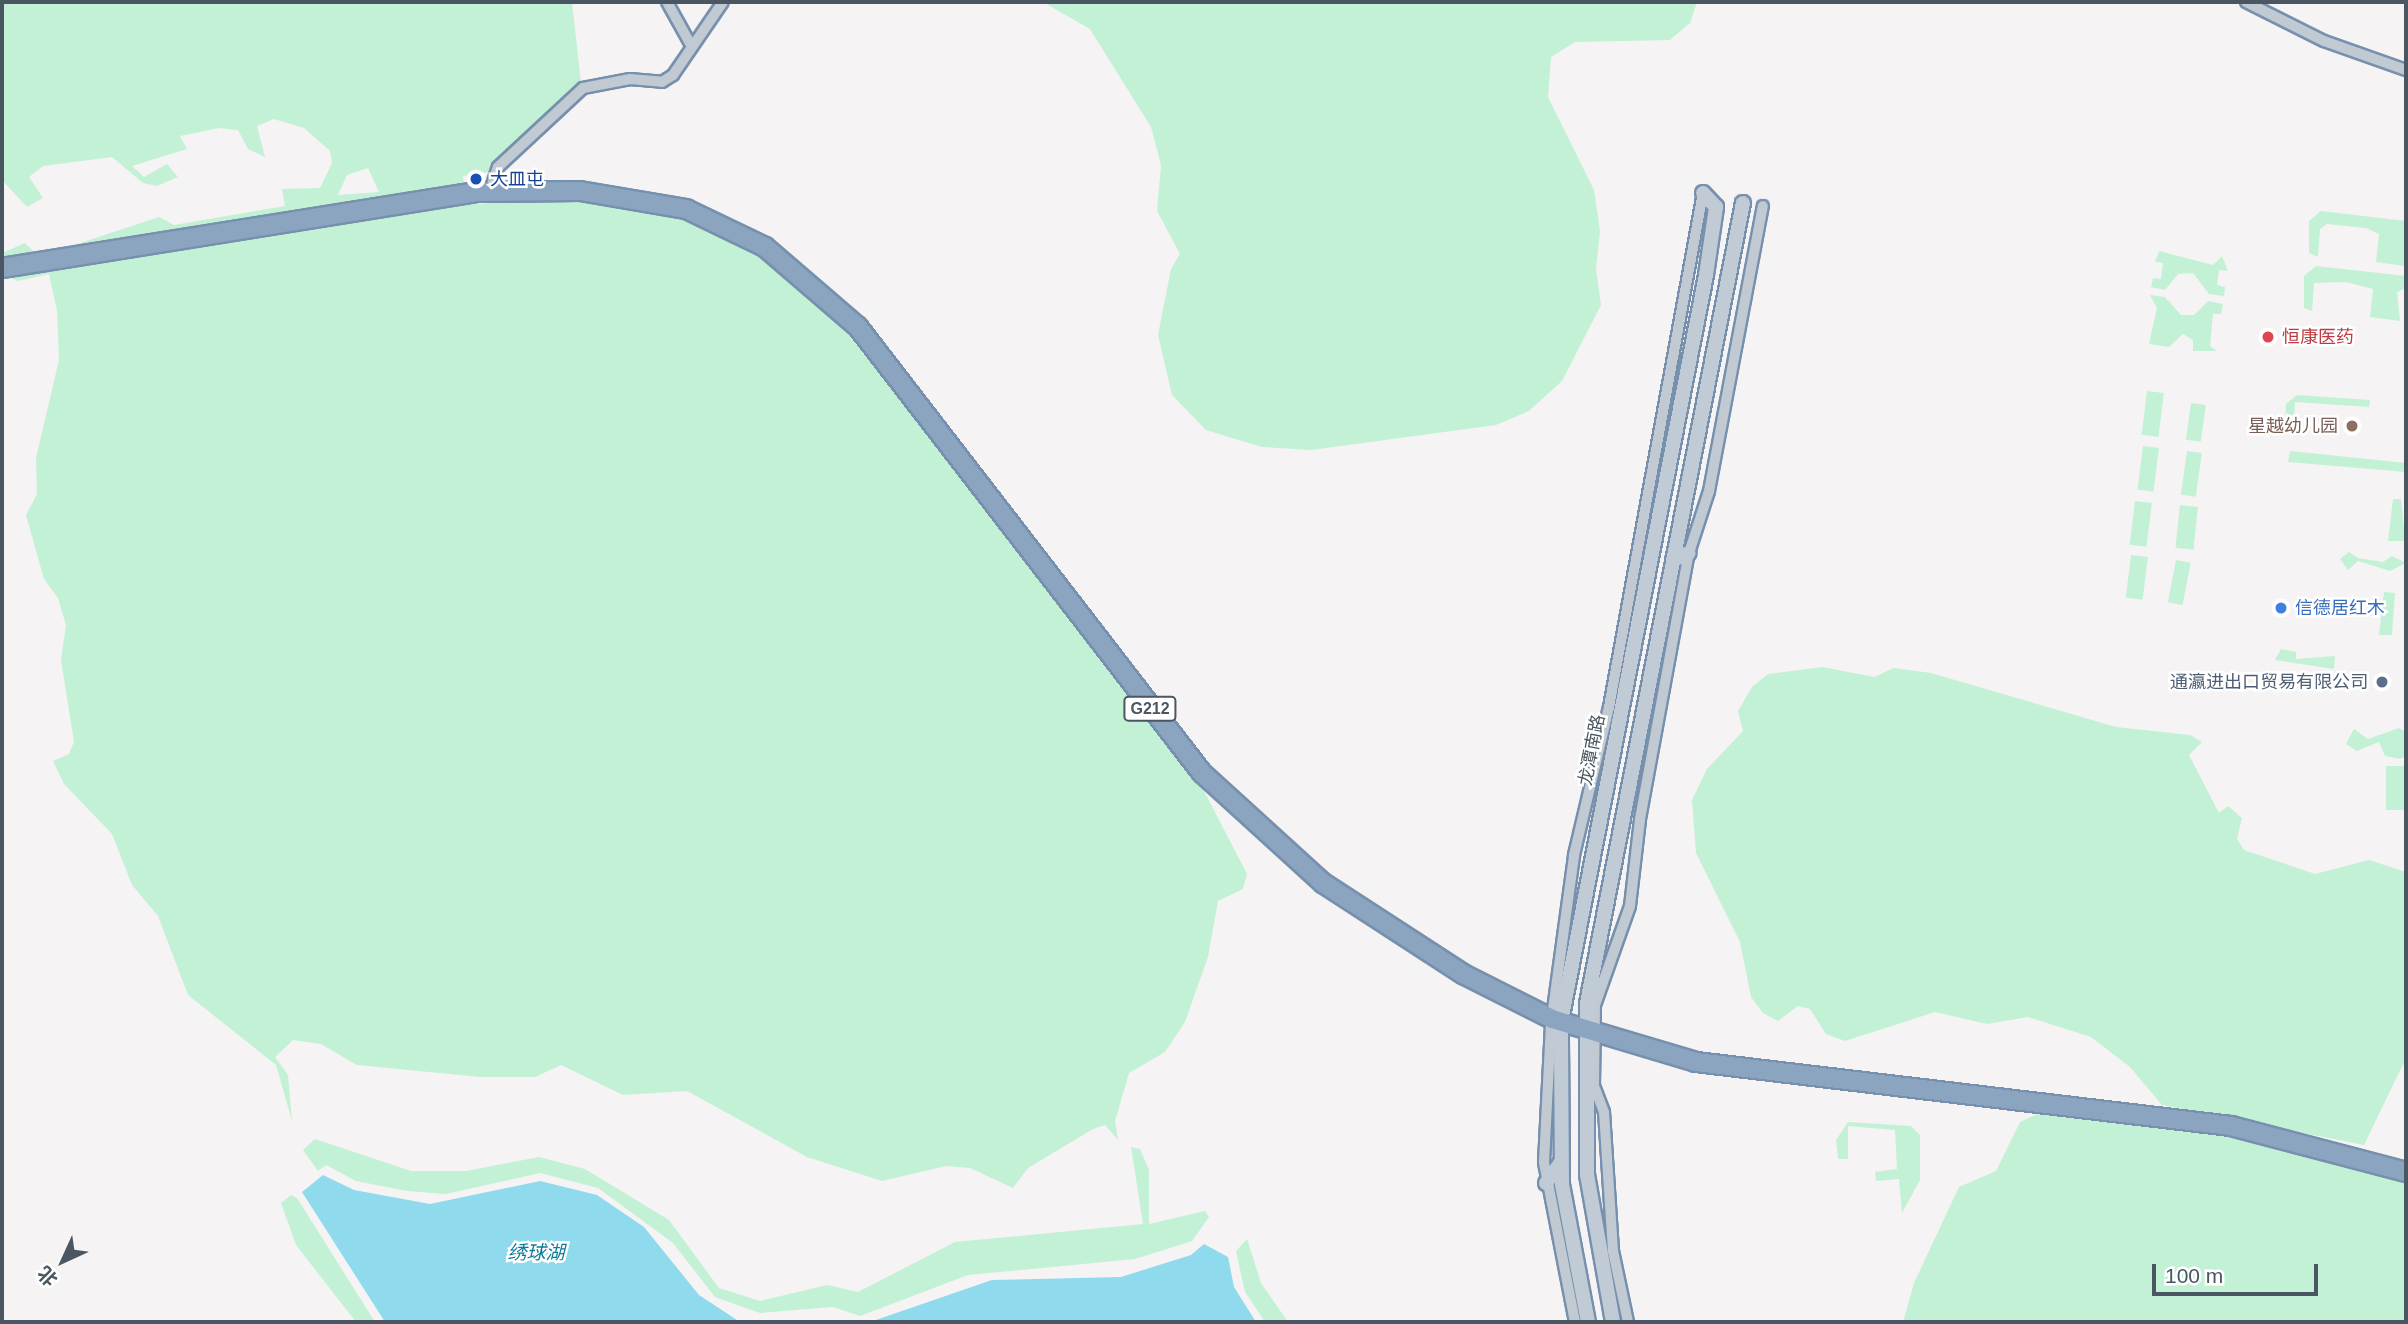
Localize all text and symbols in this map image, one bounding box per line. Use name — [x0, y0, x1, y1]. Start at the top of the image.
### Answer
place label: 大皿屯 — [490, 168, 544, 190]
marker: 大皿屯 — [468, 171, 484, 187]
place label: 恒康医药 — [2282, 326, 2354, 348]
marker: 恒康医药 — [2260, 329, 2276, 345]
place label: 星越幼儿园 — [2248, 415, 2338, 437]
marker: 星越幼儿园 — [2344, 418, 2360, 434]
place label: 信德居红木 — [2295, 597, 2385, 619]
marker: 信德居红木 — [2273, 600, 2289, 616]
place label: 通瀛进出口贸易有限公司 — [2170, 671, 2368, 693]
marker: 通瀛进出口贸易有限公司 — [2374, 674, 2390, 690]
road number: G212 — [1122, 696, 1178, 722]
street label: 龙潭南路 — [1575, 713, 1609, 787]
north arrow — [28, 1226, 98, 1296]
water label: 绣球湖 — [508, 1242, 564, 1264]
scale bar — [2156, 1250, 2322, 1294]
text: 北 — [34, 1262, 62, 1290]
text: 100 m — [2165, 1264, 2223, 1287]

